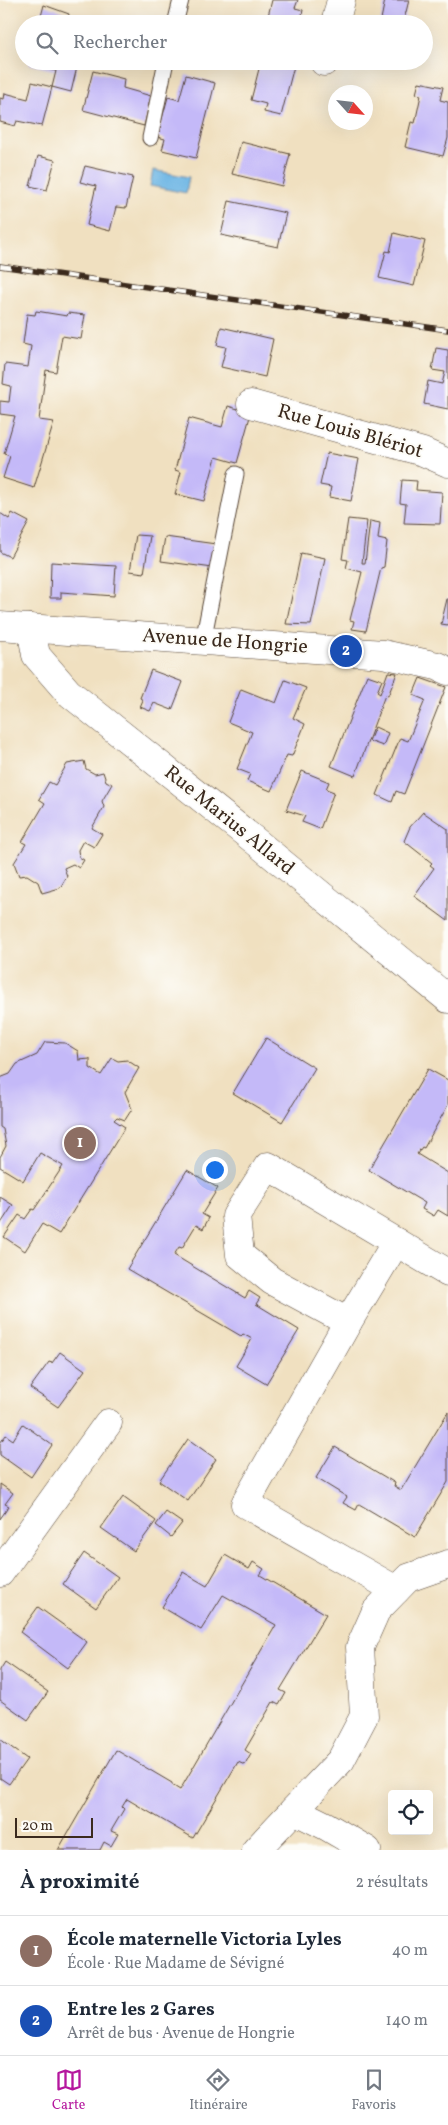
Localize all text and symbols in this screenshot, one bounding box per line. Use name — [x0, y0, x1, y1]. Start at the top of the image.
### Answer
search box — [15, 15, 433, 70]
icon: search — [33, 29, 61, 57]
text: Rechercher — [73, 30, 167, 56]
north arrow — [328, 85, 373, 130]
street label: Rue Louis Blériot — [274, 398, 426, 466]
street label: Avenue de Hongrie — [141, 622, 309, 662]
pin: 2 — [330, 632, 362, 670]
street label: Rue Marius Allard — [158, 759, 300, 883]
pin: 1 — [64, 1124, 96, 1162]
your location — [202, 1157, 228, 1183]
map controls — [388, 1790, 433, 1835]
button: locate — [388, 1790, 433, 1835]
scale bar — [15, 1815, 92, 1838]
text: 20 m — [22, 1817, 53, 1836]
text: À proximité — [20, 1868, 139, 1897]
text: 2 résultats — [355, 1872, 428, 1894]
text: École maternelle Victoria Lyles — [67, 1927, 342, 1953]
text: 1 — [33, 1940, 39, 1962]
text: 40 m — [392, 1940, 428, 1962]
text: École · Rue Madame de Sévigné — [67, 1953, 284, 1975]
text: Entre les 2 Gares — [67, 1997, 215, 2023]
text: 2 — [32, 2010, 40, 2032]
text: 140 m — [386, 2010, 428, 2032]
text: Arrêt de bus · Avenue de Hongrie — [67, 2023, 295, 2045]
tab: Carte — [52, 2066, 85, 2115]
tab: Itinéraire — [189, 2066, 248, 2115]
tab: Favoris — [352, 2066, 396, 2115]

